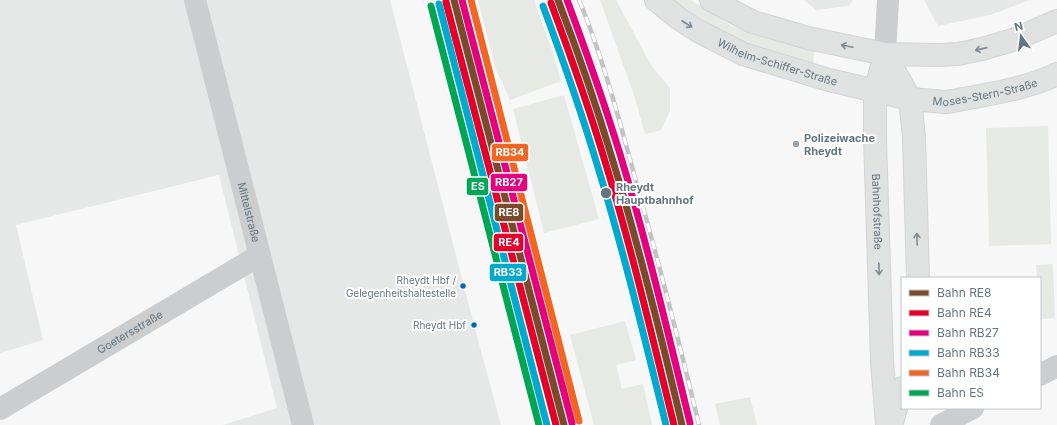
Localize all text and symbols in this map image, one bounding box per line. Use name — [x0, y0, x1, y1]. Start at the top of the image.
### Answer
north arrow — [1001, 16, 1041, 56]
text: N — [1013, 18, 1024, 34]
one-way arrow — [681, 20, 692, 28]
street label: Wilhelm-Schiffer-Straße — [715, 35, 839, 89]
one-way arrow — [841, 42, 854, 50]
one-way arrow — [975, 45, 988, 53]
street label: Moses-Stern-Straße — [932, 76, 1039, 109]
place label: Polizeiwache Rheydt — [804, 131, 875, 158]
marker: Polizeiwache Rheydt — [791, 139, 801, 149]
line badge: RB34 — [491, 143, 529, 162]
text: RB34 — [495, 145, 525, 159]
line badge: RB27 — [490, 173, 528, 192]
street label: Bahnhofstraße — [869, 173, 885, 250]
text: RB27 — [495, 175, 523, 189]
line badge: ES — [466, 177, 489, 196]
text: ES — [471, 179, 485, 193]
place label: Rheydt Hauptbahnhof — [616, 180, 694, 207]
street label: Mittelstraße — [235, 181, 263, 244]
marker: Rheydt Hauptbahnhof — [599, 186, 613, 200]
line badge: RE8 — [494, 203, 524, 222]
text: RE8 — [498, 205, 520, 219]
line badge: RE4 — [493, 233, 524, 252]
one-way arrow — [913, 233, 921, 246]
text: RE4 — [498, 235, 520, 249]
one-way arrow — [875, 262, 883, 275]
line badge: RB33 — [489, 263, 527, 282]
text: RB33 — [494, 265, 522, 279]
place label: Rheydt Hbf / Gelegenheitshaltestelle — [346, 274, 456, 299]
legend — [901, 277, 1041, 409]
marker: Rheydt Hbf / Gelegenheitshaltestelle — [458, 281, 468, 291]
text: Bahn RE8 — [937, 285, 992, 300]
text: Bahn RE4 — [937, 305, 992, 320]
street label: Goetersstraße — [94, 307, 165, 357]
place label: Rheydt Hbf — [413, 319, 466, 331]
marker: Rheydt Hbf — [469, 320, 479, 330]
text: Bahn RB27 — [937, 325, 999, 340]
text: Bahn RB33 — [937, 345, 1000, 360]
text: Bahn RB34 — [937, 365, 1000, 380]
text: Bahn ES — [937, 385, 984, 400]

